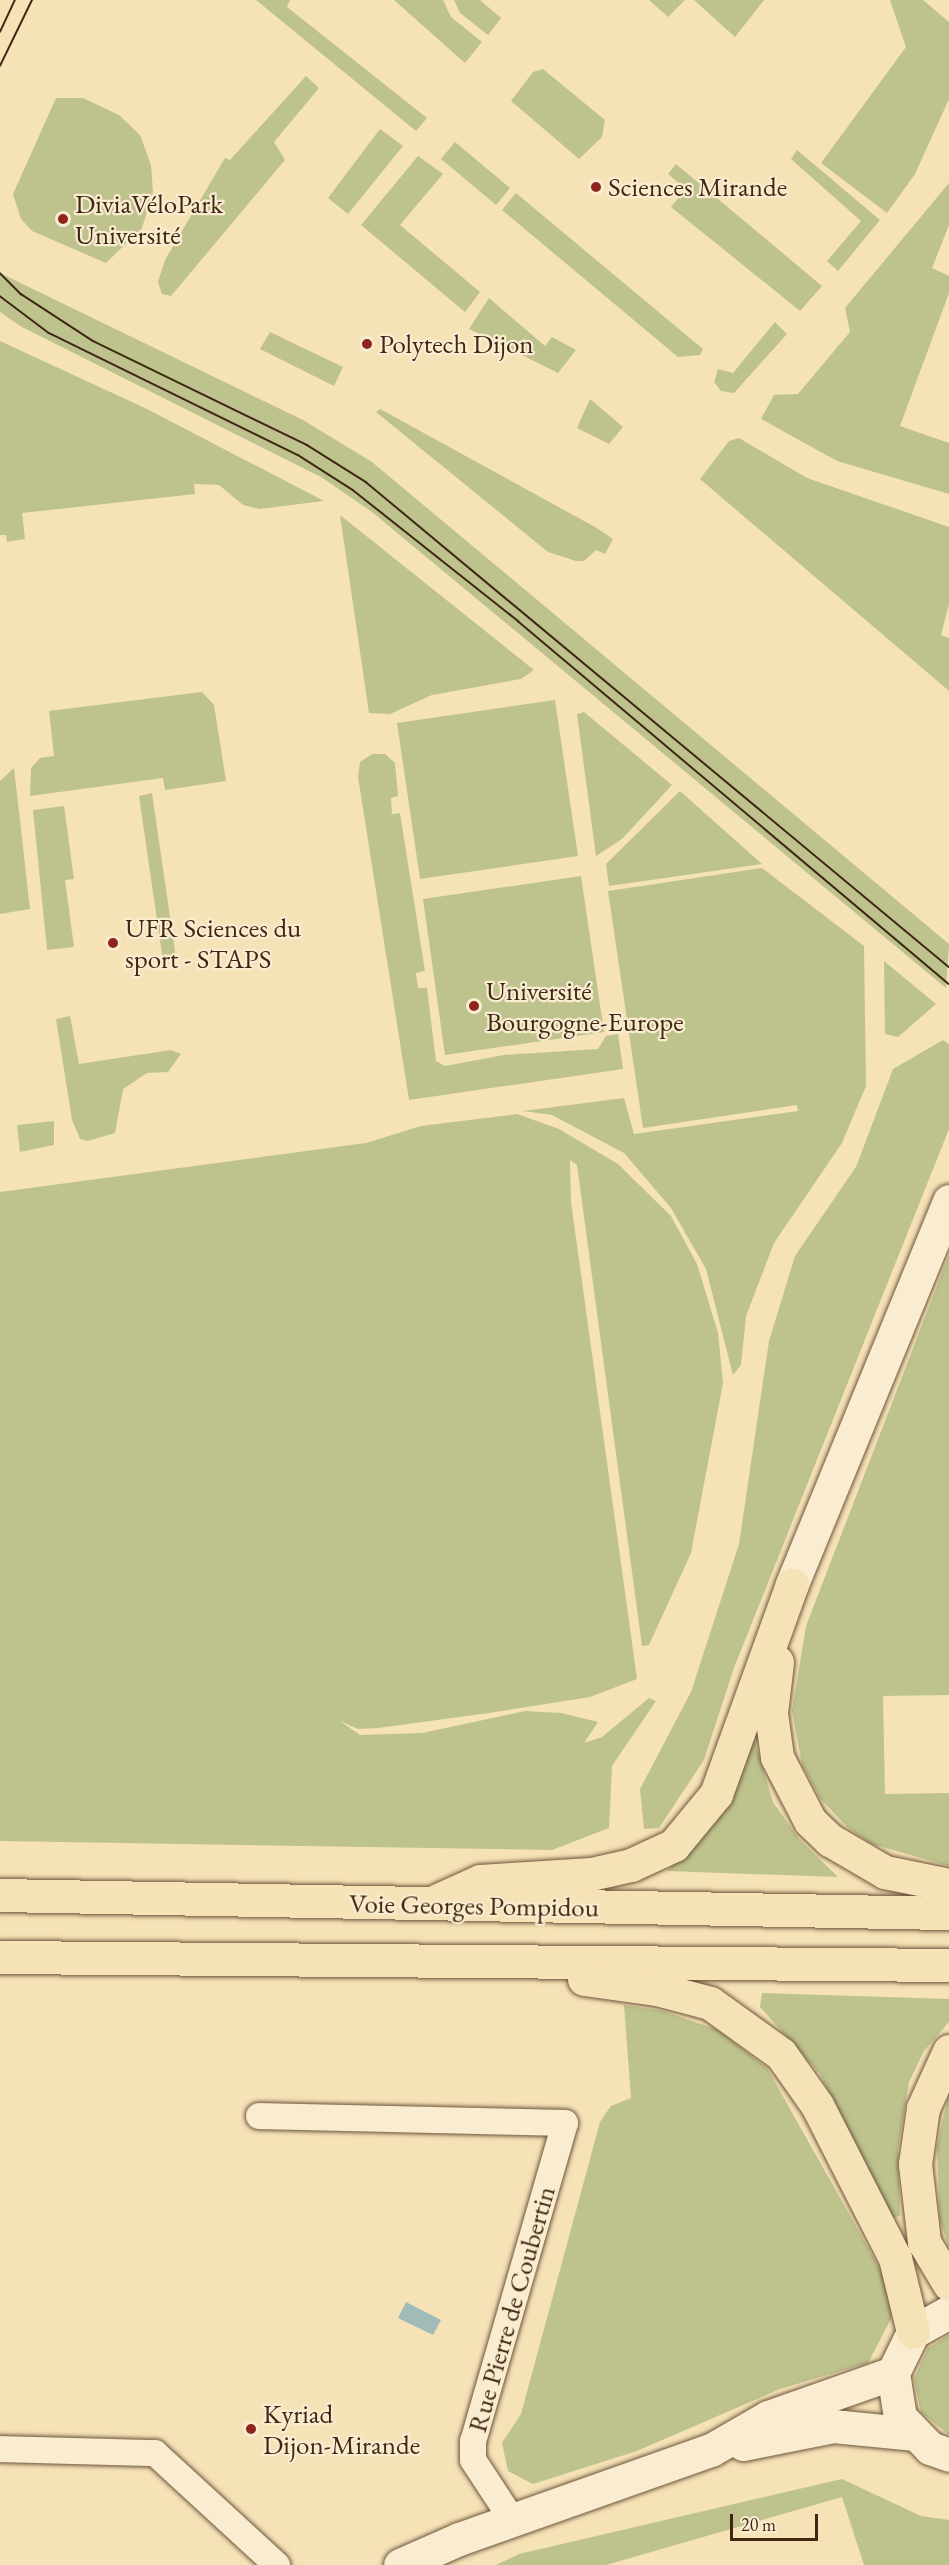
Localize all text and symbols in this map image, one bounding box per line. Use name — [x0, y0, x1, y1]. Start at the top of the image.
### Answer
place label: Sciences Mirande — [608, 171, 787, 203]
marker: Sciences Mirande — [589, 180, 603, 194]
place label: DiviaVéloPark Université — [75, 187, 223, 250]
marker: DiviaVéloPark Université — [56, 212, 70, 226]
place label: Polytech Dijon — [379, 328, 534, 360]
marker: Polytech Dijon — [360, 337, 374, 351]
place label: UFR Sciences du sport - STAPS — [125, 911, 301, 974]
marker: UFR Sciences du sport - STAPS — [106, 936, 120, 950]
place label: Université Bourgogne-Europe — [486, 974, 684, 1037]
marker: Université Bourgogne-Europe — [467, 999, 481, 1013]
street label: Voie Georges Pompidou — [349, 1887, 599, 1923]
street label: Rue Pierre de Coubertin — [460, 2182, 562, 2436]
place label: Kyriad Dijon-Mirande — [263, 2397, 420, 2460]
marker: Kyriad Dijon-Mirande — [244, 2422, 258, 2436]
scale bar — [733, 2502, 822, 2540]
text: 20 m — [741, 2513, 776, 2536]

